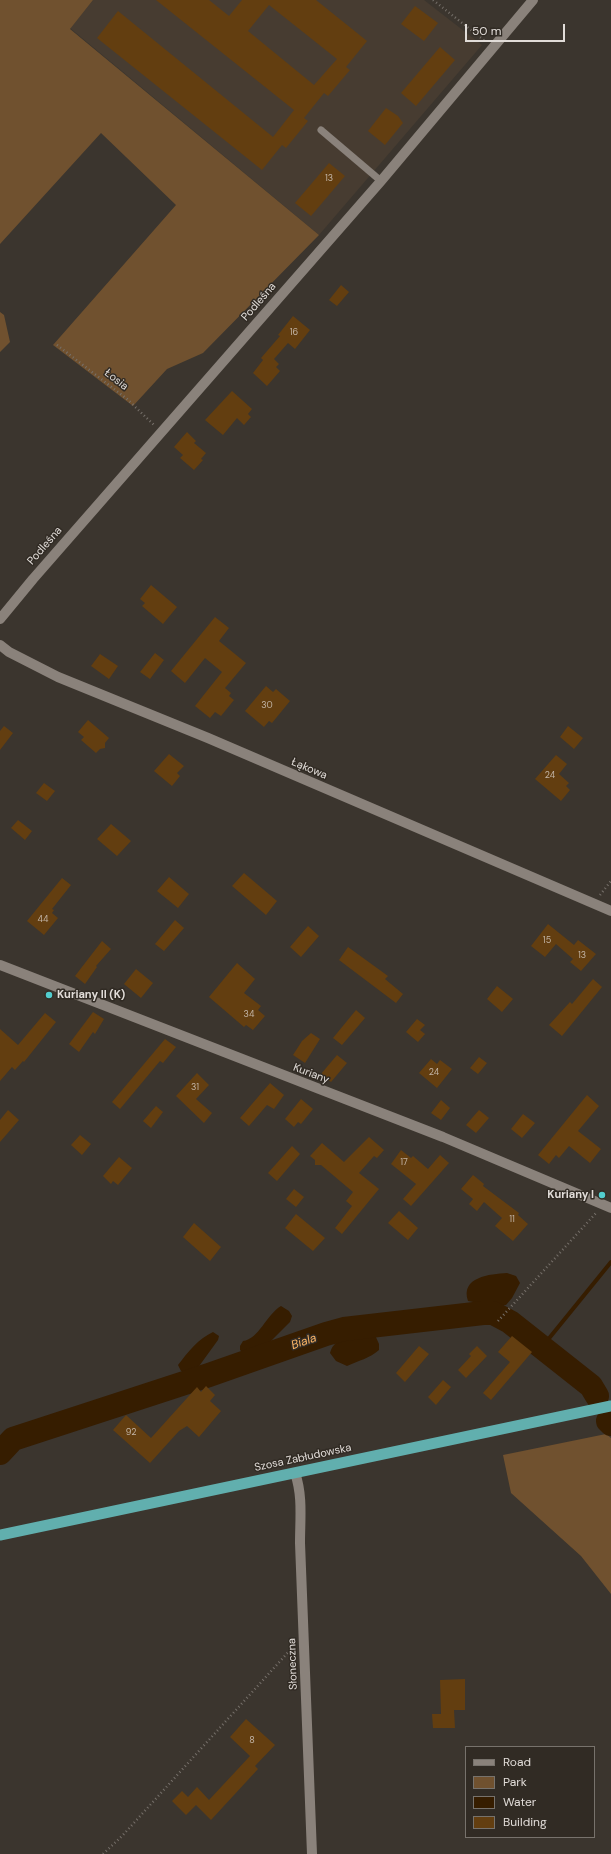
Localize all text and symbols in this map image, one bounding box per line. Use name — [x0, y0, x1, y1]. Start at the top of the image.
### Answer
scale bar — [467, 16, 567, 42]
text: 50 m — [472, 23, 501, 39]
house number: 13 — [325, 174, 333, 184]
street label: Podleśna — [239, 280, 279, 324]
house number: 16 — [290, 328, 298, 338]
street label: Łosia — [101, 367, 131, 393]
street label: Podleśna — [25, 524, 65, 568]
house number: 30 — [261, 701, 273, 711]
street label: Łąkowa — [289, 756, 329, 782]
house number: 24 — [545, 771, 555, 781]
house number: 44 — [38, 915, 48, 925]
house number: 15 — [543, 936, 551, 946]
house number: 13 — [578, 951, 586, 961]
place label: Kuriany II (K) — [57, 988, 125, 1002]
marker: Kuriany II (K) — [44, 990, 54, 1000]
house number: 34 — [244, 1010, 254, 1020]
street label: Kuriany — [291, 1061, 331, 1087]
house number: 24 — [429, 1068, 439, 1078]
house number: 31 — [191, 1083, 199, 1093]
house number: 17 — [400, 1158, 408, 1168]
place label: Kuriany I — [547, 1188, 594, 1202]
marker: Kuriany I — [597, 1190, 607, 1200]
house number: 11 — [509, 1215, 515, 1225]
water label: Biala — [289, 1331, 319, 1353]
house number: 92 — [126, 1428, 136, 1438]
street label: Szosa Zabłudowska — [253, 1441, 353, 1475]
street label: Słoneczna — [285, 1638, 301, 1690]
house number: 8 — [249, 1736, 255, 1746]
legend — [465, 1746, 595, 1838]
text: Road — [503, 1754, 531, 1770]
text: Park — [503, 1774, 527, 1790]
text: Water — [503, 1794, 536, 1810]
text: Building — [503, 1814, 547, 1830]

